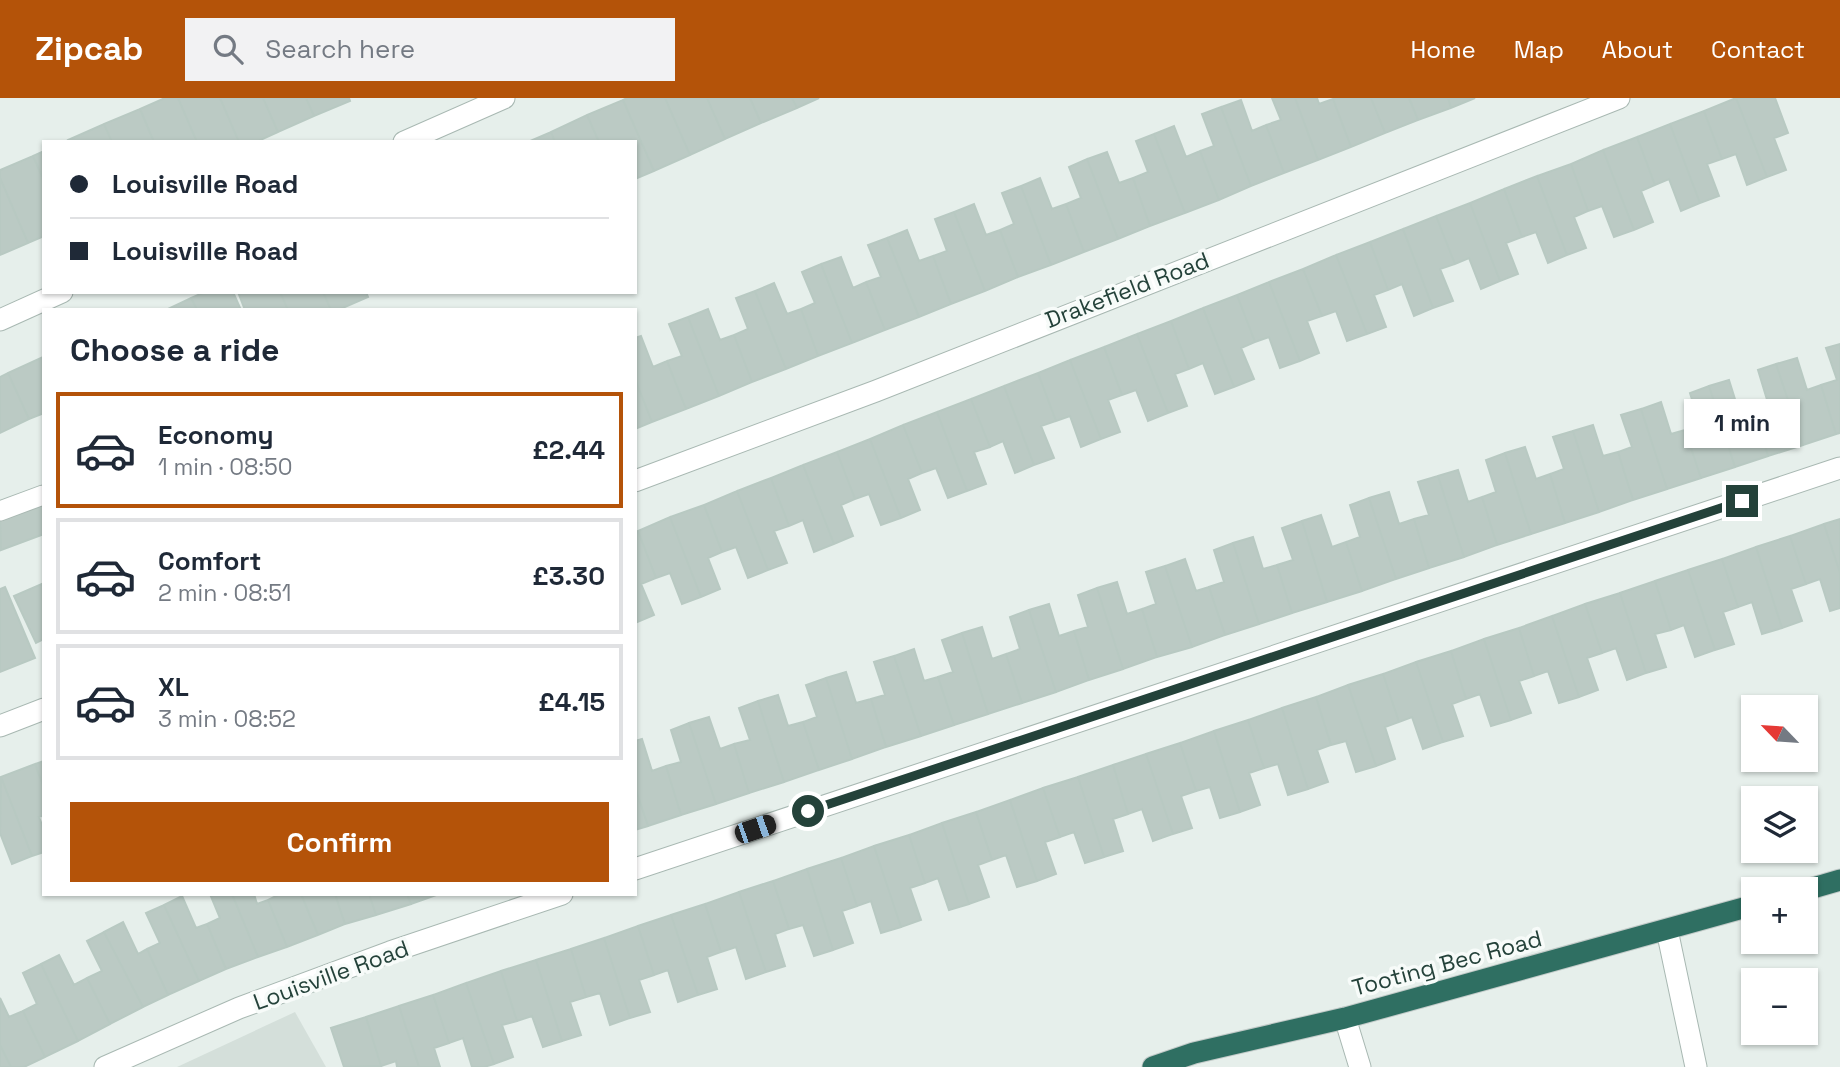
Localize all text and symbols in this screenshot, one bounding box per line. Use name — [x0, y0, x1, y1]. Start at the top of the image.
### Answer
search box — [185, 18, 675, 81]
text: Zipcab — [35, 28, 143, 70]
icon: search — [209, 30, 247, 68]
text: Search here — [265, 32, 415, 66]
text: Home — [1410, 34, 1476, 65]
text: Map — [1514, 34, 1564, 65]
text: About — [1602, 34, 1673, 65]
text: Contact — [1711, 34, 1805, 65]
text: Louisville Road — [112, 167, 298, 201]
text: Louisville Road — [112, 234, 298, 268]
street label: Drakefield Road — [1041, 245, 1213, 335]
text: Choose a ride — [70, 330, 280, 370]
callout: 1 min — [1684, 400, 1800, 448]
text: 1 min — [1714, 408, 1770, 438]
text: Economy — [158, 418, 274, 452]
icon: car — [74, 419, 137, 482]
text: £2.44 — [532, 433, 605, 467]
text: 1 min · 08:50 — [158, 452, 293, 482]
route end — [1726, 485, 1758, 517]
text: Comfort — [158, 544, 261, 578]
icon: car — [74, 545, 137, 608]
text: £3.30 — [532, 559, 605, 593]
text: 2 min · 08:51 — [158, 578, 291, 608]
text: XL — [158, 670, 189, 704]
icon: car — [74, 671, 137, 734]
text: £4.15 — [538, 685, 605, 719]
north arrow — [1741, 695, 1818, 772]
map controls — [1741, 695, 1818, 1045]
text: 3 min · 08:52 — [158, 704, 296, 734]
button: layers — [1741, 786, 1818, 863]
route start — [792, 795, 824, 827]
button: Confirm — [70, 802, 609, 882]
car — [732, 812, 779, 846]
button: + — [1741, 877, 1818, 954]
street label: Tooting Bec Road — [1349, 923, 1545, 1003]
street label: Louisville Road — [249, 933, 413, 1017]
button: − — [1741, 968, 1818, 1045]

